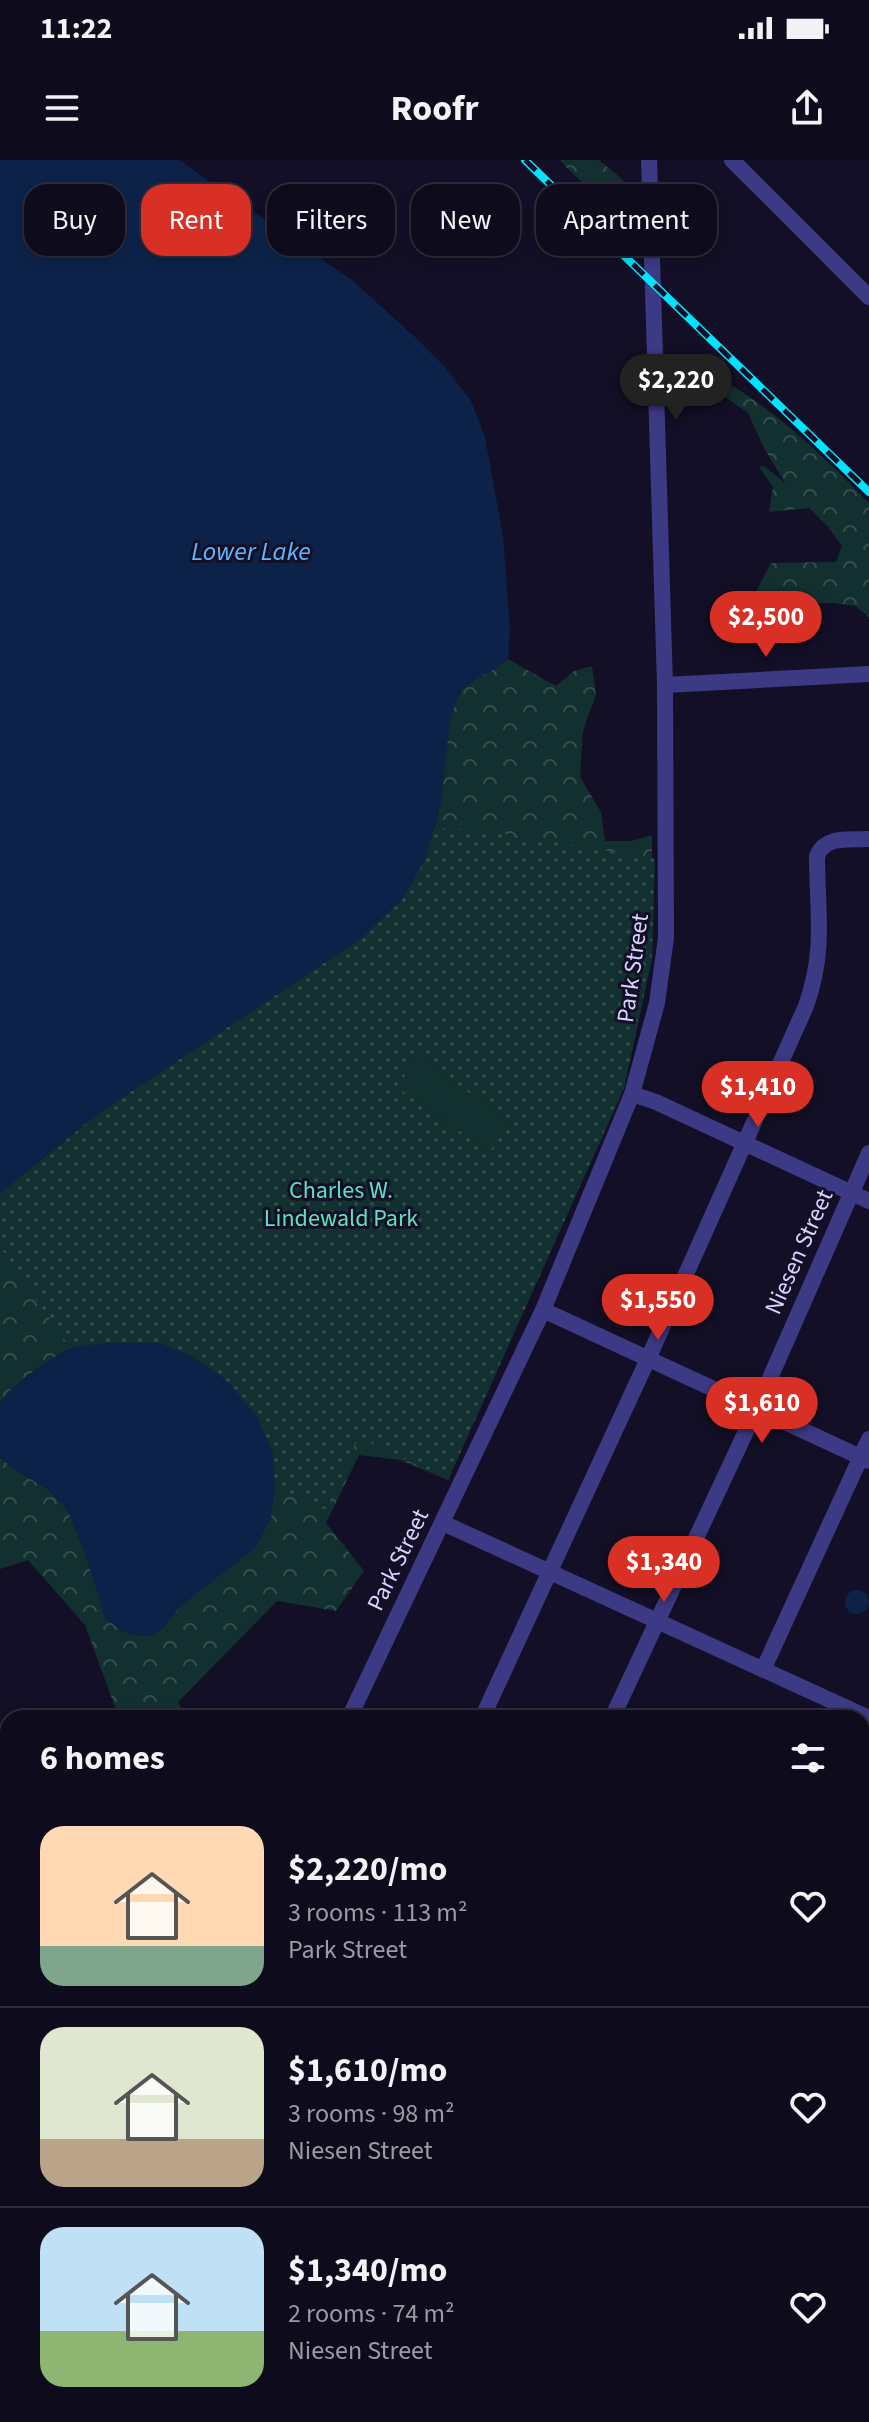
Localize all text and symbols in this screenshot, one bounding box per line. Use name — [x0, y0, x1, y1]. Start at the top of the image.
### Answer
text: 11:22 — [40, 7, 112, 50]
text: Roofr — [390, 83, 479, 134]
icon: menu — [40, 86, 84, 130]
icon: share — [785, 86, 829, 130]
chip: Buy — [24, 184, 125, 256]
chip: Rent — [141, 184, 251, 256]
chip: Filters — [267, 184, 395, 256]
chip: New — [411, 184, 520, 256]
chip: Apartment — [536, 184, 717, 256]
pin: $2,220 — [611, 354, 741, 422]
text: $2,220 — [638, 361, 714, 398]
water label: Lower Lake — [191, 533, 311, 570]
pin: $2,500 — [701, 591, 831, 659]
text: $2,500 — [728, 598, 804, 635]
street label: Park Street — [608, 911, 658, 1025]
pin: $1,410 — [693, 1061, 823, 1129]
text: $1,410 — [720, 1068, 796, 1105]
park label: Charles W. Lindewald Park — [264, 1173, 418, 1236]
street label: Niesen Street — [756, 1184, 842, 1320]
pin: $1,550 — [593, 1274, 723, 1342]
text: $1,550 — [620, 1281, 696, 1318]
pin: $1,610 — [697, 1377, 827, 1445]
text: $1,610 — [724, 1384, 800, 1421]
street label: Park Street — [358, 1503, 438, 1617]
pin: $1,340 — [599, 1536, 729, 1604]
text: $1,340 — [626, 1543, 702, 1580]
text: 6 homes — [40, 1734, 165, 1783]
icon: filters — [786, 1736, 830, 1780]
text: $2,220/mo — [288, 1845, 448, 1894]
icon: home — [104, 1858, 200, 1954]
icon: heart — [786, 1884, 830, 1928]
text: 3 rooms · 113 m² — [288, 1894, 467, 1931]
text: Park Street — [288, 1931, 407, 1968]
text: $1,610/mo — [288, 2046, 448, 2095]
icon: home — [104, 2059, 200, 2155]
icon: heart — [786, 2085, 830, 2129]
text: 3 rooms · 98 m² — [288, 2095, 455, 2132]
text: Niesen Street — [288, 2132, 432, 2169]
text: $1,340/mo — [288, 2246, 448, 2295]
icon: home — [104, 2259, 200, 2355]
icon: heart — [786, 2285, 830, 2329]
text: 2 rooms · 74 m² — [288, 2295, 455, 2332]
text: Niesen Street — [288, 2332, 432, 2369]

